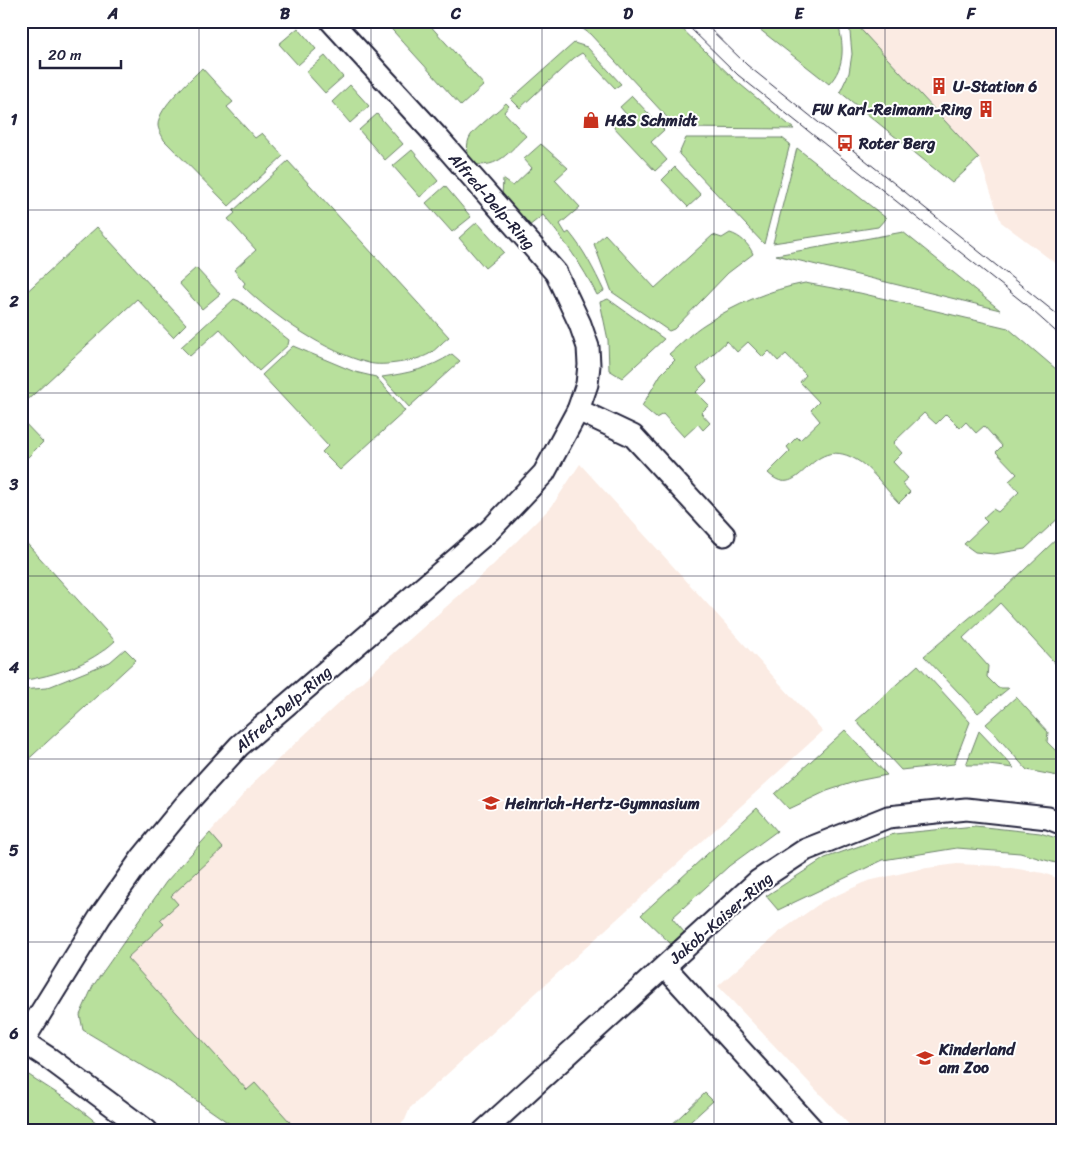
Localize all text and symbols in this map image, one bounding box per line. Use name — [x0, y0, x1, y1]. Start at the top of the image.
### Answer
text: A — [107, 0, 118, 28]
text: B — [280, 0, 291, 28]
text: C — [450, 0, 462, 28]
text: D — [623, 0, 633, 28]
text: E — [795, 0, 805, 28]
text: F — [966, 0, 977, 28]
scale bar — [40, 38, 121, 70]
text: 20 m — [48, 42, 82, 68]
place label: U-Station 6 — [953, 72, 1037, 101]
building icon: U-Station 6 — [929, 76, 949, 96]
place label: FW Karl-Reimann-Ring — [811, 95, 973, 124]
building icon: FW Karl-Reimann-Ring — [976, 99, 996, 119]
text: 1 — [11, 105, 18, 134]
place label: H&S Schmidt — [604, 106, 698, 135]
shop icon: H&S Schmidt — [581, 110, 601, 130]
place label: Roter Berg — [858, 129, 936, 158]
bus stop icon: Roter Berg — [835, 133, 855, 153]
street label: Alfred-Delp-Ring — [440, 145, 543, 256]
text: 2 — [8, 287, 19, 316]
text: 3 — [9, 470, 19, 499]
text: 4 — [8, 653, 19, 682]
street label: Alfred-Delp-Ring — [227, 658, 338, 761]
place label: Heinrich-Hertz-Gymnasium — [504, 789, 700, 818]
school or university icon: Heinrich-Hertz-Gymnasium — [481, 793, 501, 813]
text: 5 — [9, 836, 19, 865]
street label: Jakob-Kaiser-Ring — [662, 864, 780, 972]
text: 6 — [8, 1019, 19, 1048]
place label: Kinderland am Zoo — [938, 1035, 1016, 1082]
school or university icon: Kinderland am Zoo — [915, 1048, 935, 1068]

